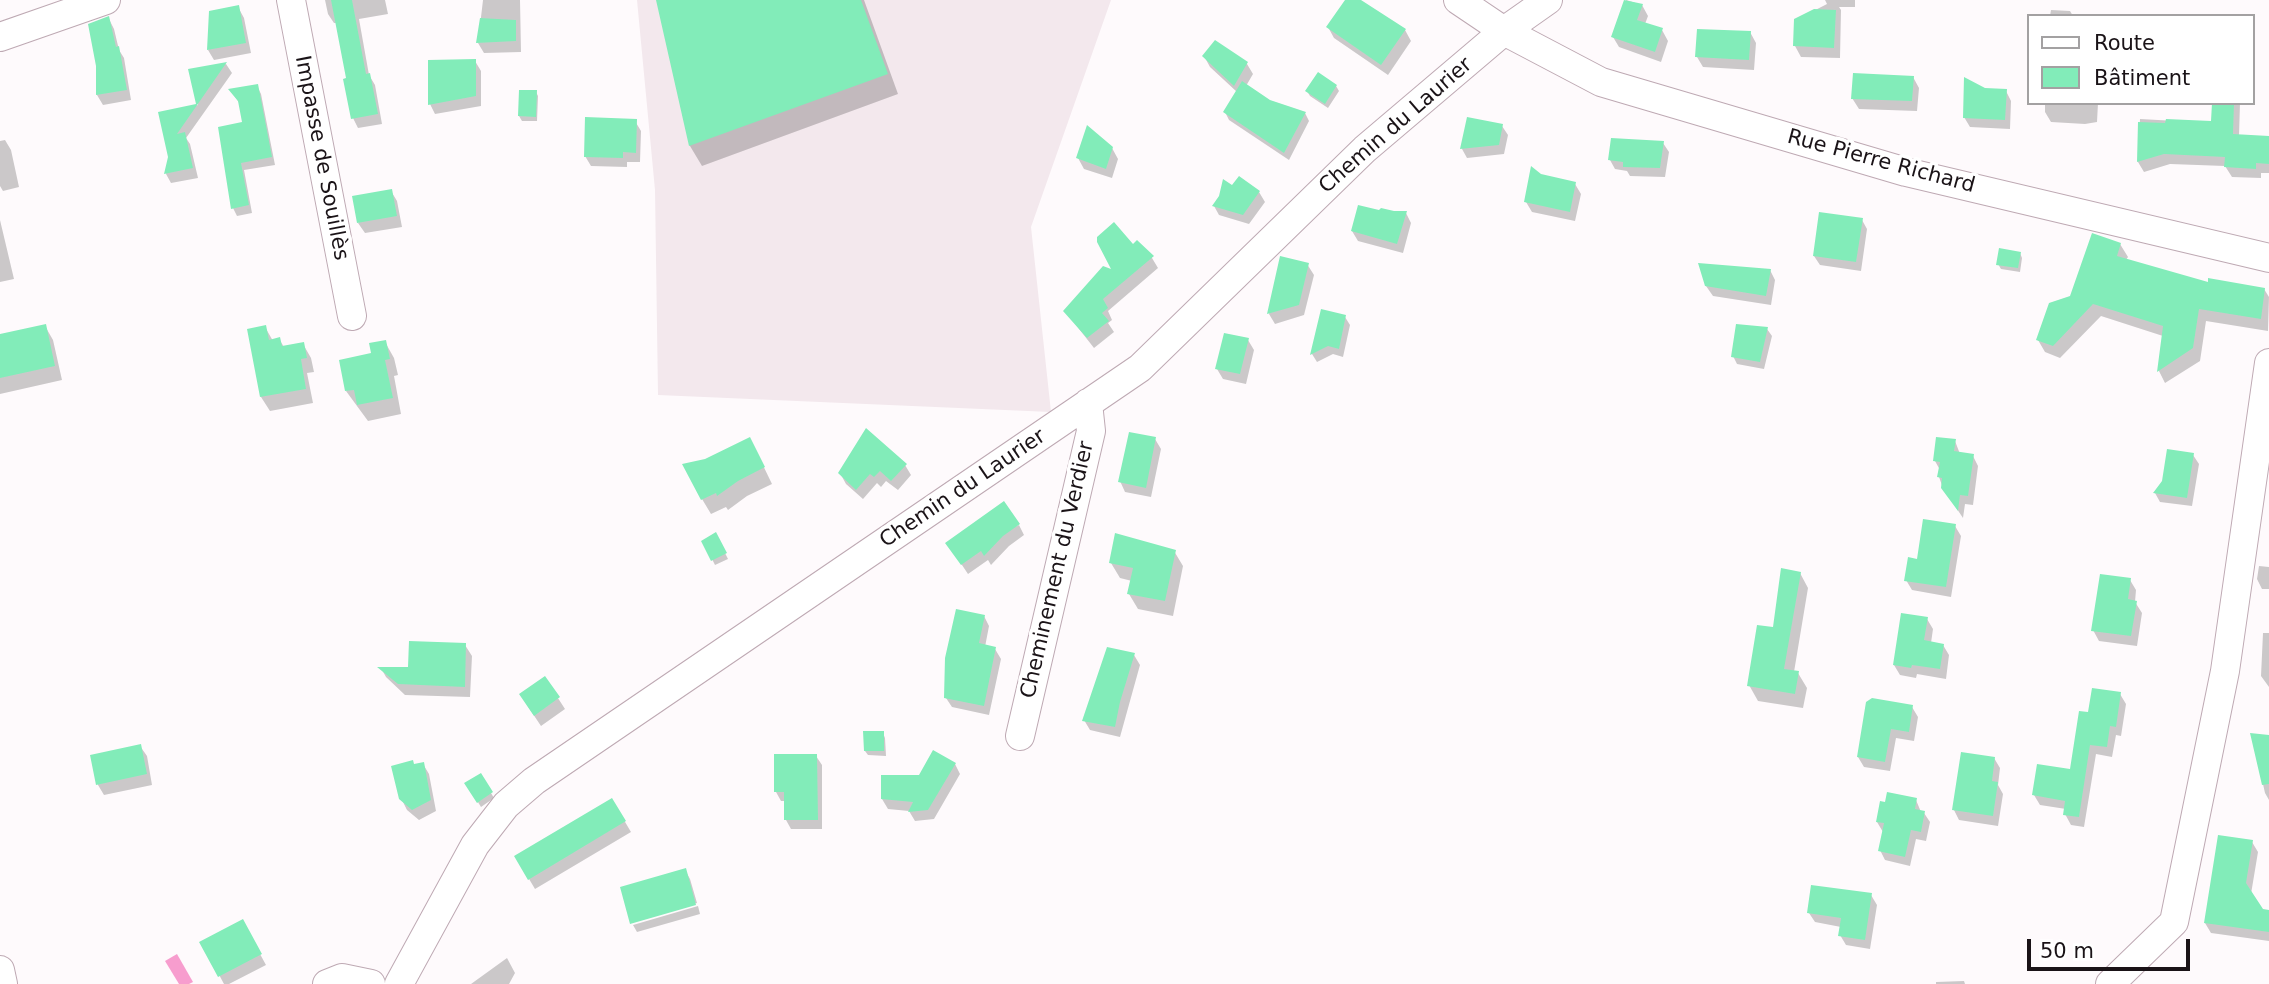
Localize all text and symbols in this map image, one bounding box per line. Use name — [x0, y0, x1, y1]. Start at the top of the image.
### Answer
legend — [2028, 14, 2255, 105]
text: Route — [2094, 31, 2155, 55]
street label: Impasse de Souillès — [289, 53, 353, 263]
street label: Chemin du Laurier — [1314, 53, 1478, 199]
text: Bâtiment — [2094, 66, 2190, 90]
street label: Rue Pierre Richard — [1784, 125, 1978, 199]
street label: Chemin du Laurier — [875, 424, 1051, 554]
street label: Cheminement du Verdier — [1016, 439, 1100, 701]
scale bar — [2031, 925, 2194, 969]
text: 50 m — [2040, 939, 2094, 963]

